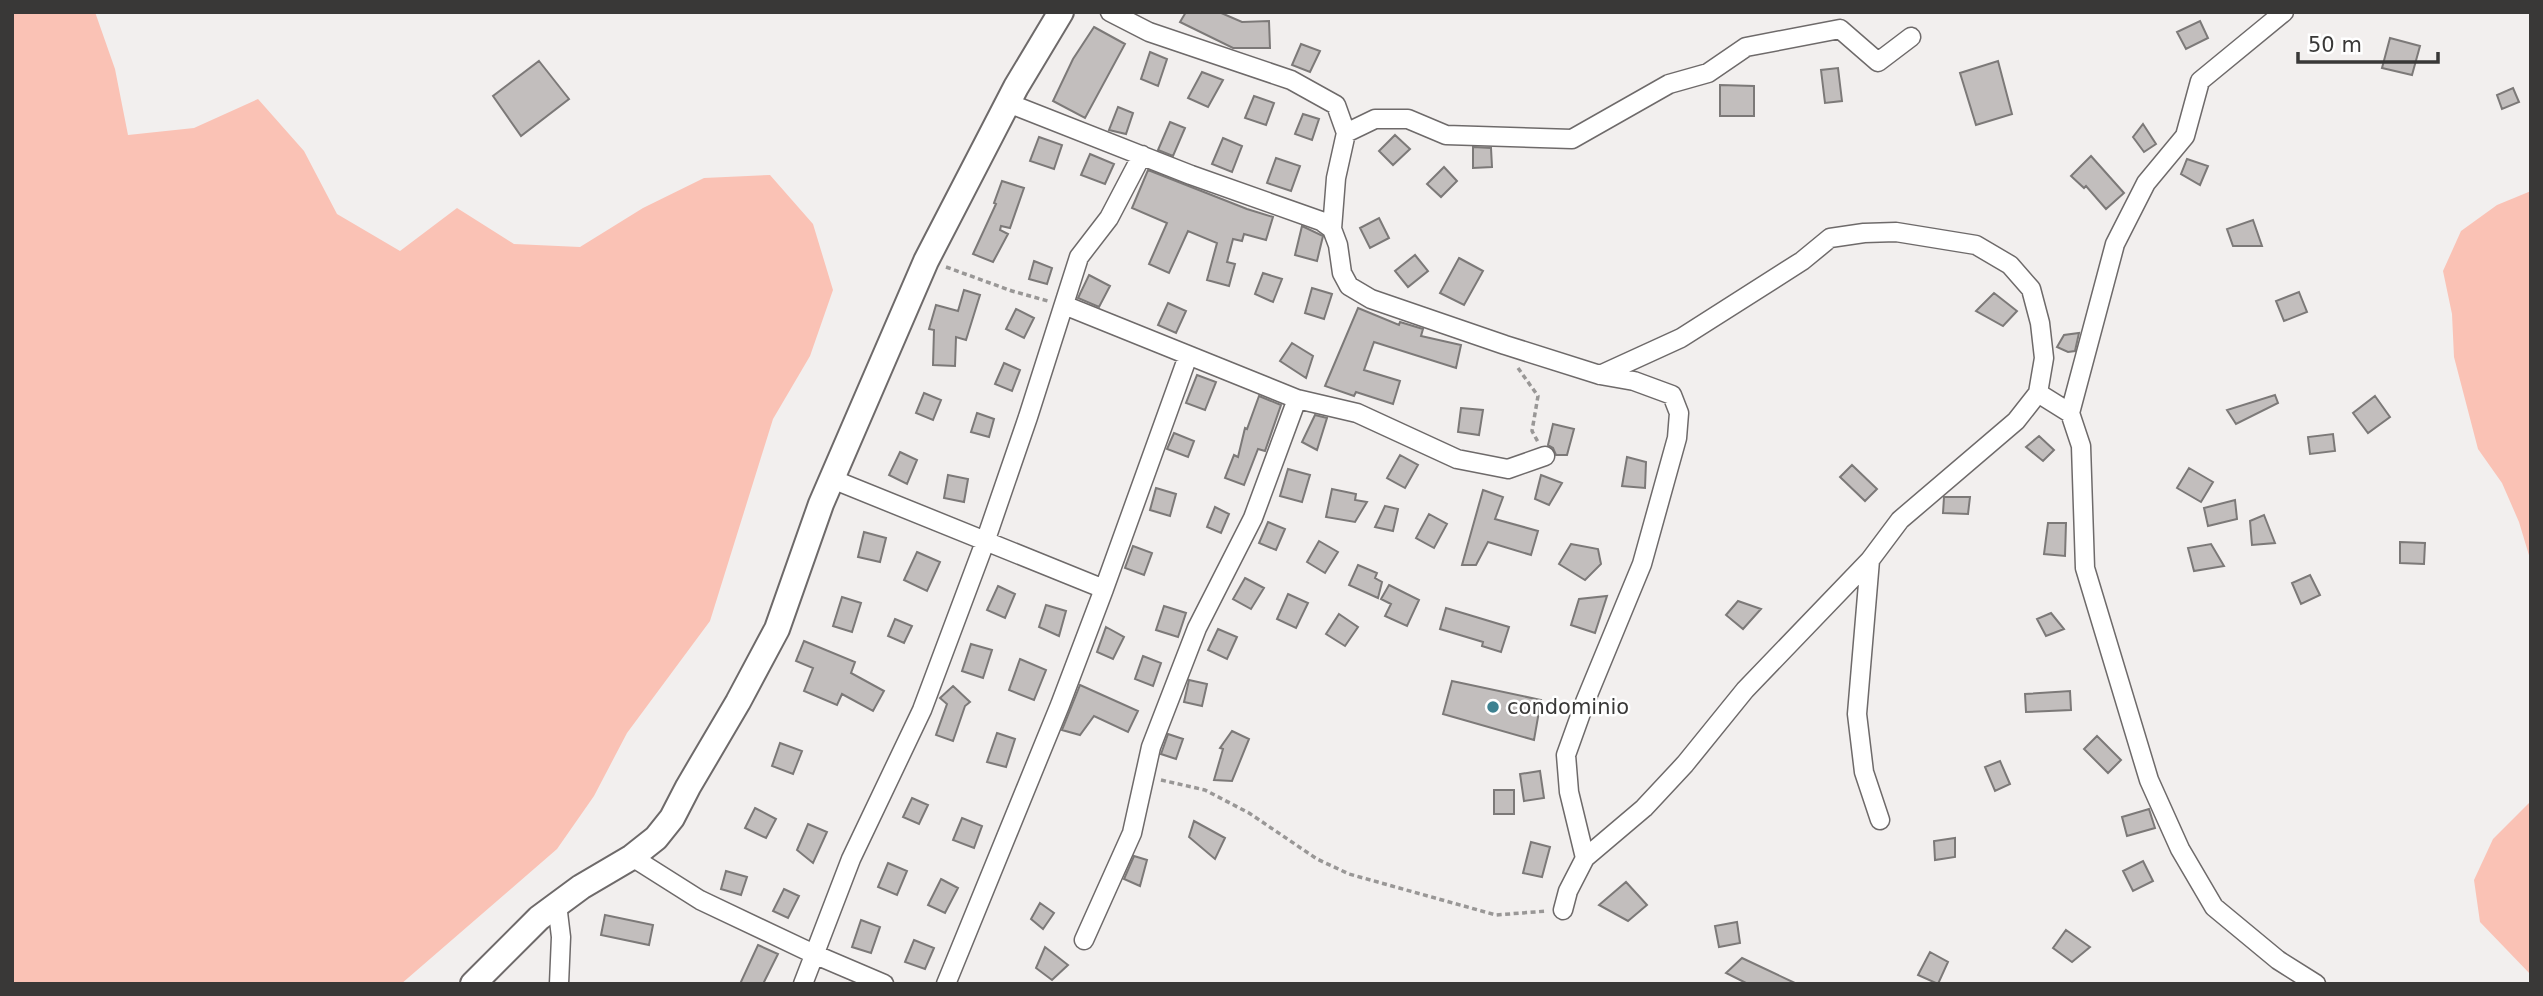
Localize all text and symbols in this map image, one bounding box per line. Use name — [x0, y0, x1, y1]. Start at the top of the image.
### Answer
scale bar — [2298, 21, 2438, 65]
text: 50 m — [2308, 33, 2362, 57]
place label: condominio — [1507, 695, 1629, 719]
marker: condominio — [1485, 699, 1501, 715]

